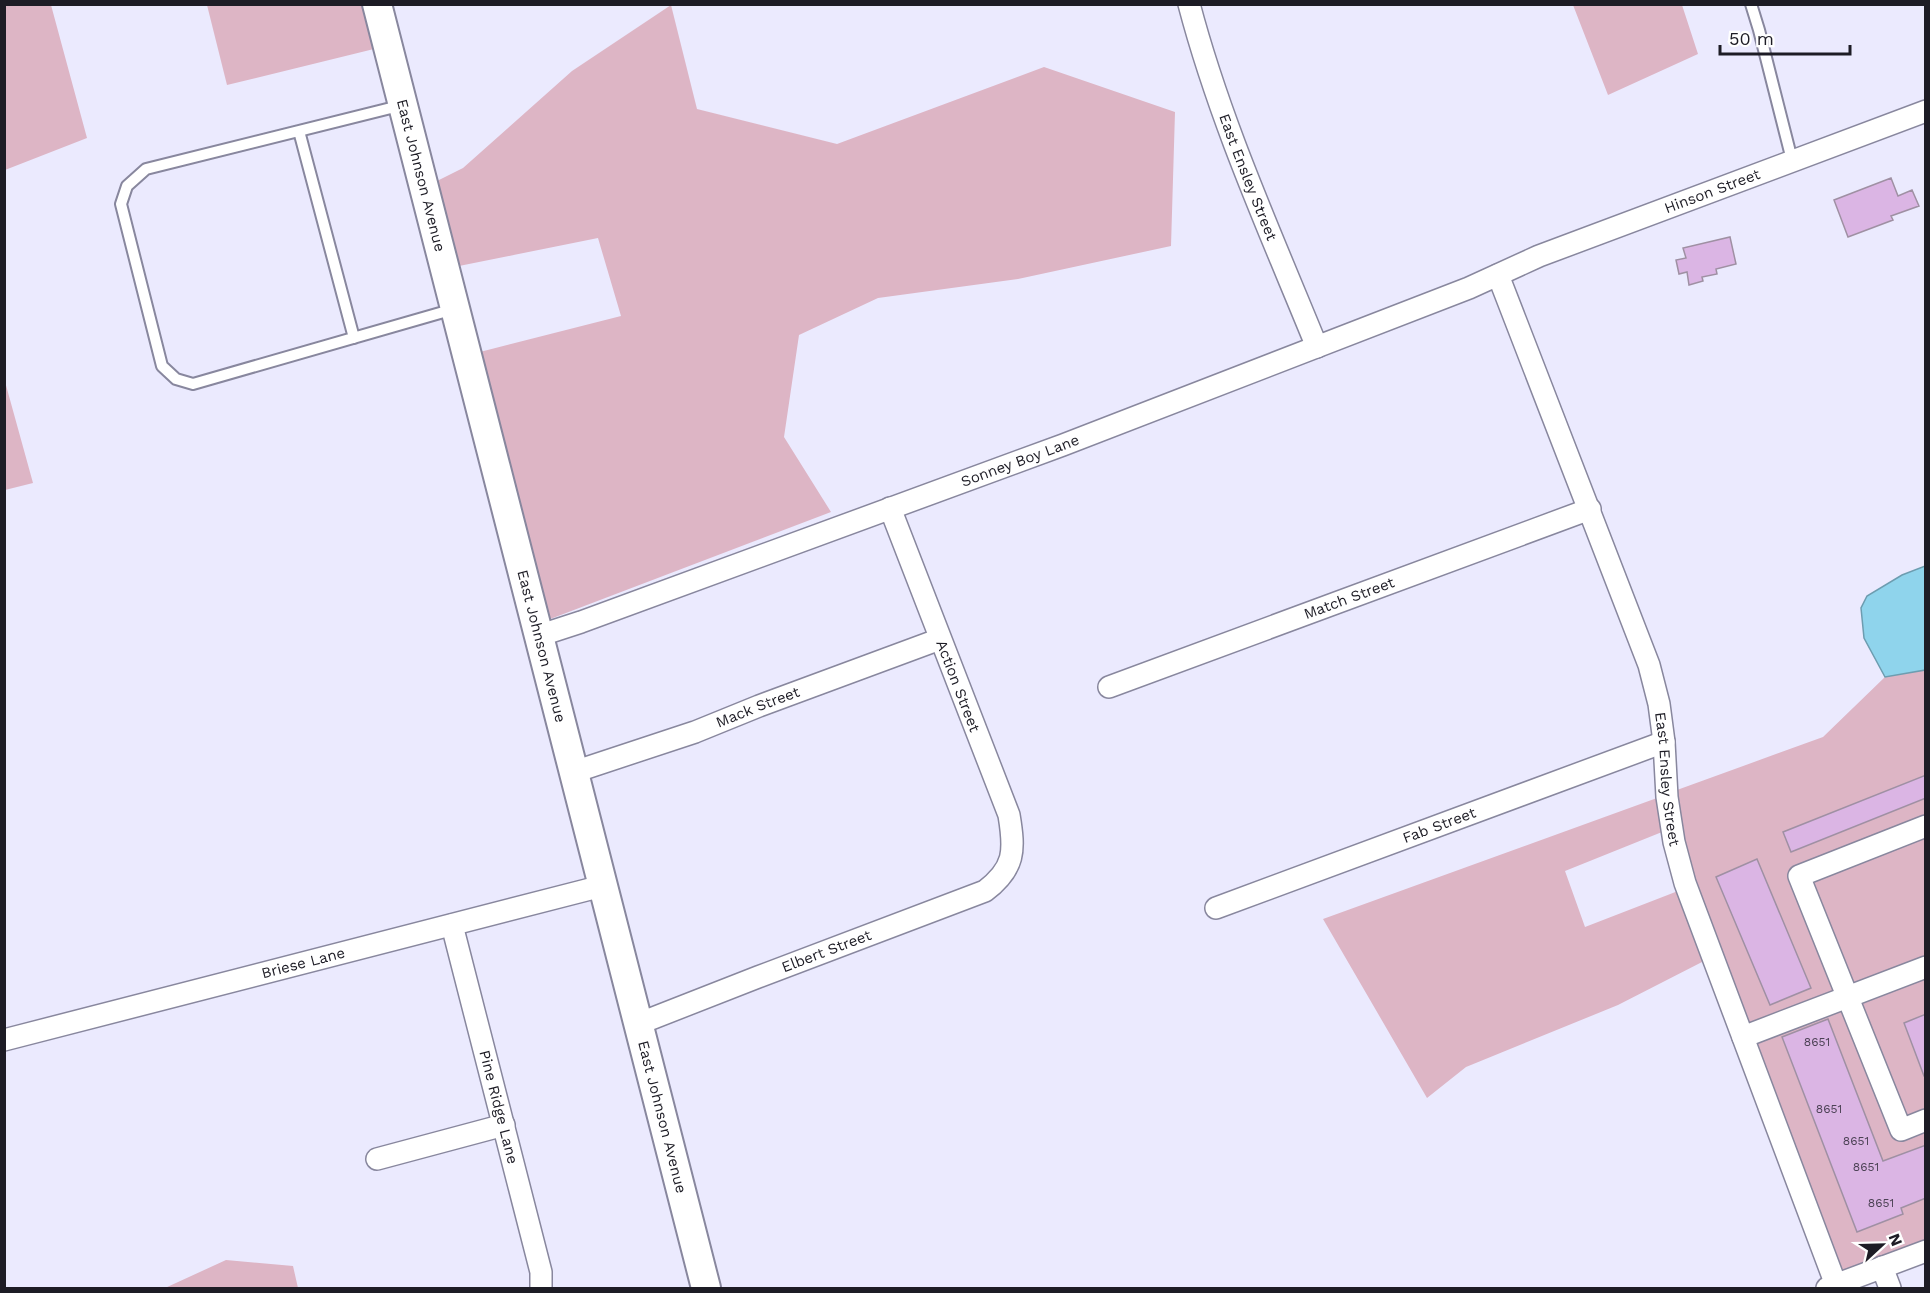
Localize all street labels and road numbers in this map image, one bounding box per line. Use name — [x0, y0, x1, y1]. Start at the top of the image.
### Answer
street label: East Johnson Avenue — [393, 97, 449, 254]
street label: East Ensley Street — [1215, 111, 1281, 244]
street label: Hinson Street — [1662, 165, 1763, 217]
street label: Sonney Boy Lane — [959, 431, 1082, 491]
street label: East Johnson Avenue — [513, 568, 570, 724]
street label: Match Street — [1301, 573, 1398, 623]
street label: Action Street — [932, 637, 984, 735]
street label: Mack Street — [713, 683, 803, 732]
street label: East Ensley Street — [1651, 711, 1684, 849]
street label: Fab Street — [1400, 803, 1479, 847]
street label: Elbert Street — [779, 926, 874, 976]
street label: Briese Lane — [259, 944, 347, 982]
street label: East Johnson Avenue — [634, 1039, 690, 1195]
street label: Pine Ridge Lane — [475, 1048, 522, 1166]

